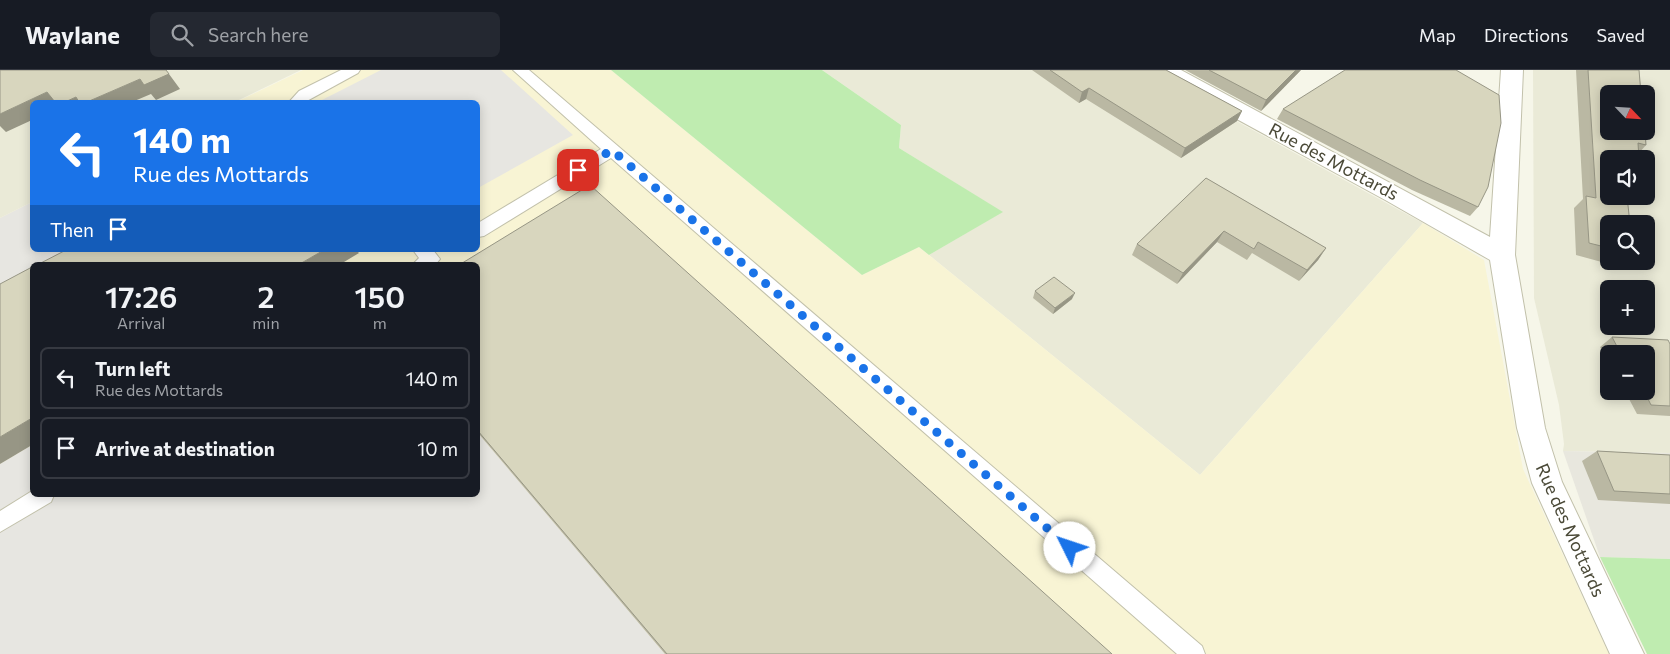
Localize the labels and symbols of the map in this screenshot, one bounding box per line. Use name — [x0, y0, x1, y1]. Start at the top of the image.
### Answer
north arrow — [1600, 85, 1655, 140]
street label: Rue des Mottards — [1265, 118, 1403, 204]
pin — [557, 149, 599, 191]
street label: Rue des Mottards — [1532, 460, 1610, 600]
position arrow — [1043, 521, 1095, 573]

